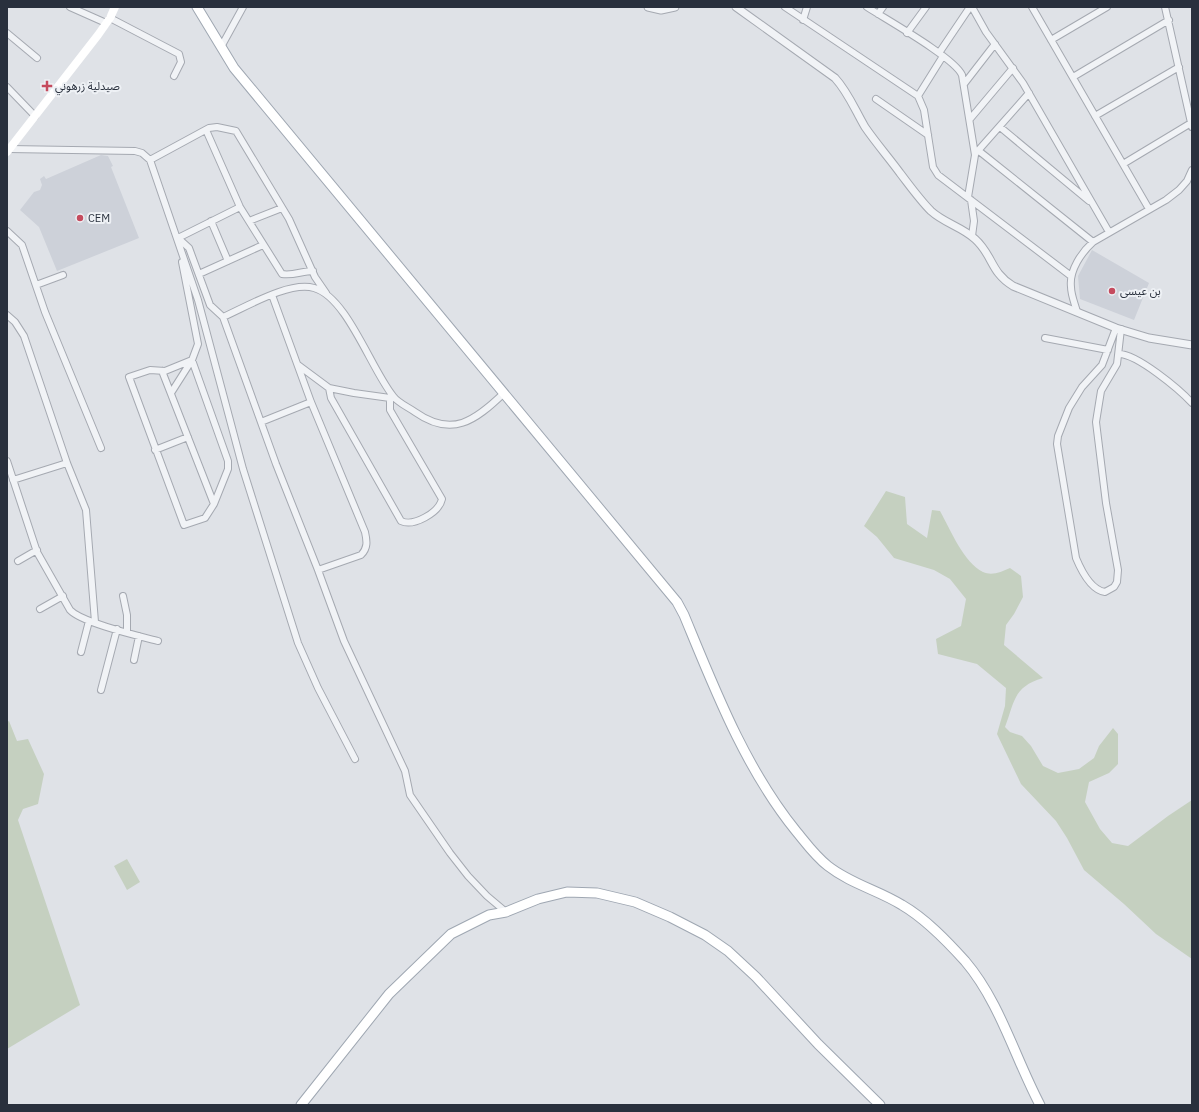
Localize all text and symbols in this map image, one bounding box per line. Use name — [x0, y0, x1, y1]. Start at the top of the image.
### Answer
place label: صيدلية زرهوني — [55, 79, 120, 96]
marker: صيدلية زرهوني — [42, 81, 52, 91]
place label: CEM — [88, 211, 110, 225]
marker: CEM — [75, 213, 85, 223]
place label: بن عيسى — [1120, 284, 1161, 298]
marker: بن عيسى — [1107, 286, 1117, 296]

